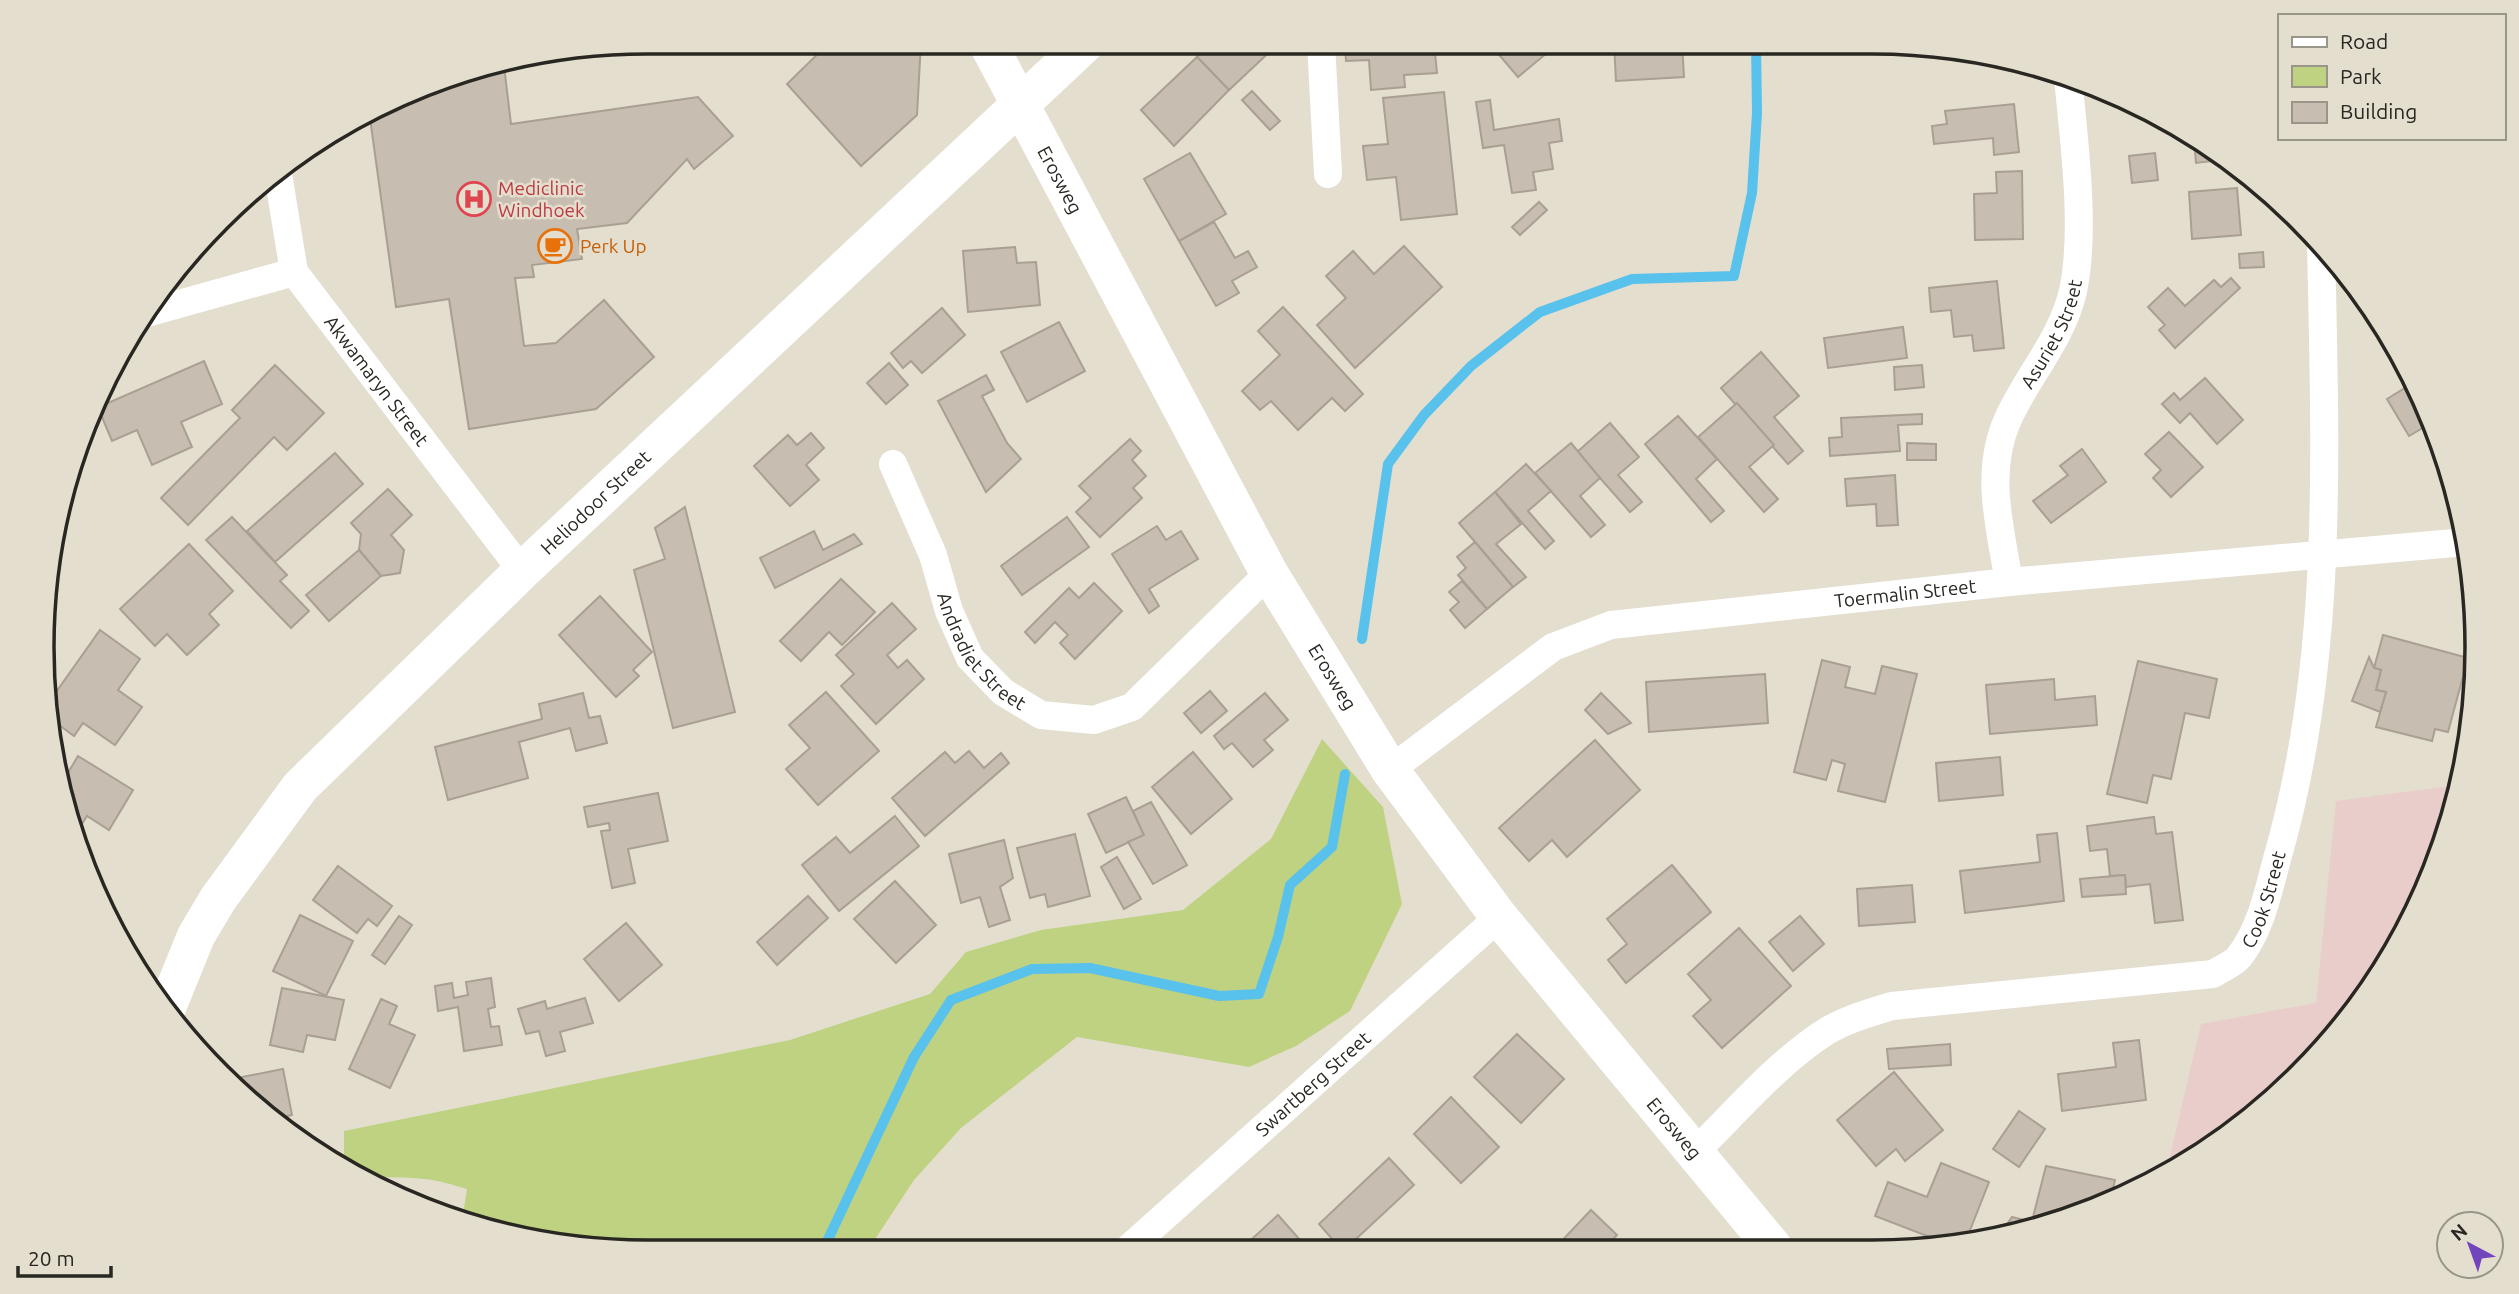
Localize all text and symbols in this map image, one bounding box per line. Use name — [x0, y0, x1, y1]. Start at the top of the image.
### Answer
legend — [2278, 14, 2505, 140]
text: Road — [2340, 29, 2388, 53]
text: Park — [2340, 64, 2382, 88]
text: Building — [2340, 99, 2417, 123]
street label: Erosweg — [1033, 142, 1087, 217]
place label: Mediclinic Windhoek — [498, 177, 585, 221]
hospital icon: Mediclinic Windhoek — [455, 180, 493, 218]
cafe icon: Perk Up — [536, 227, 574, 265]
place label: Perk Up — [580, 235, 647, 257]
street label: Asuriet Street — [2016, 277, 2086, 392]
street label: Akwamaryn Street — [320, 311, 434, 450]
street label: Heliodoor Street — [536, 445, 655, 559]
street label: Toermalin Street — [1833, 575, 1978, 612]
street label: Andradiet Street — [933, 590, 1030, 714]
street label: Erosweg — [1304, 640, 1361, 714]
street label: Cook Street — [2237, 848, 2290, 952]
street label: Swartberg Street — [1251, 1026, 1375, 1141]
street label: Erosweg — [1642, 1093, 1706, 1164]
north arrow — [2435, 1210, 2505, 1280]
text: N — [2446, 1219, 2471, 1245]
scale bar — [18, 1234, 110, 1278]
text: 20 m — [28, 1246, 75, 1270]

